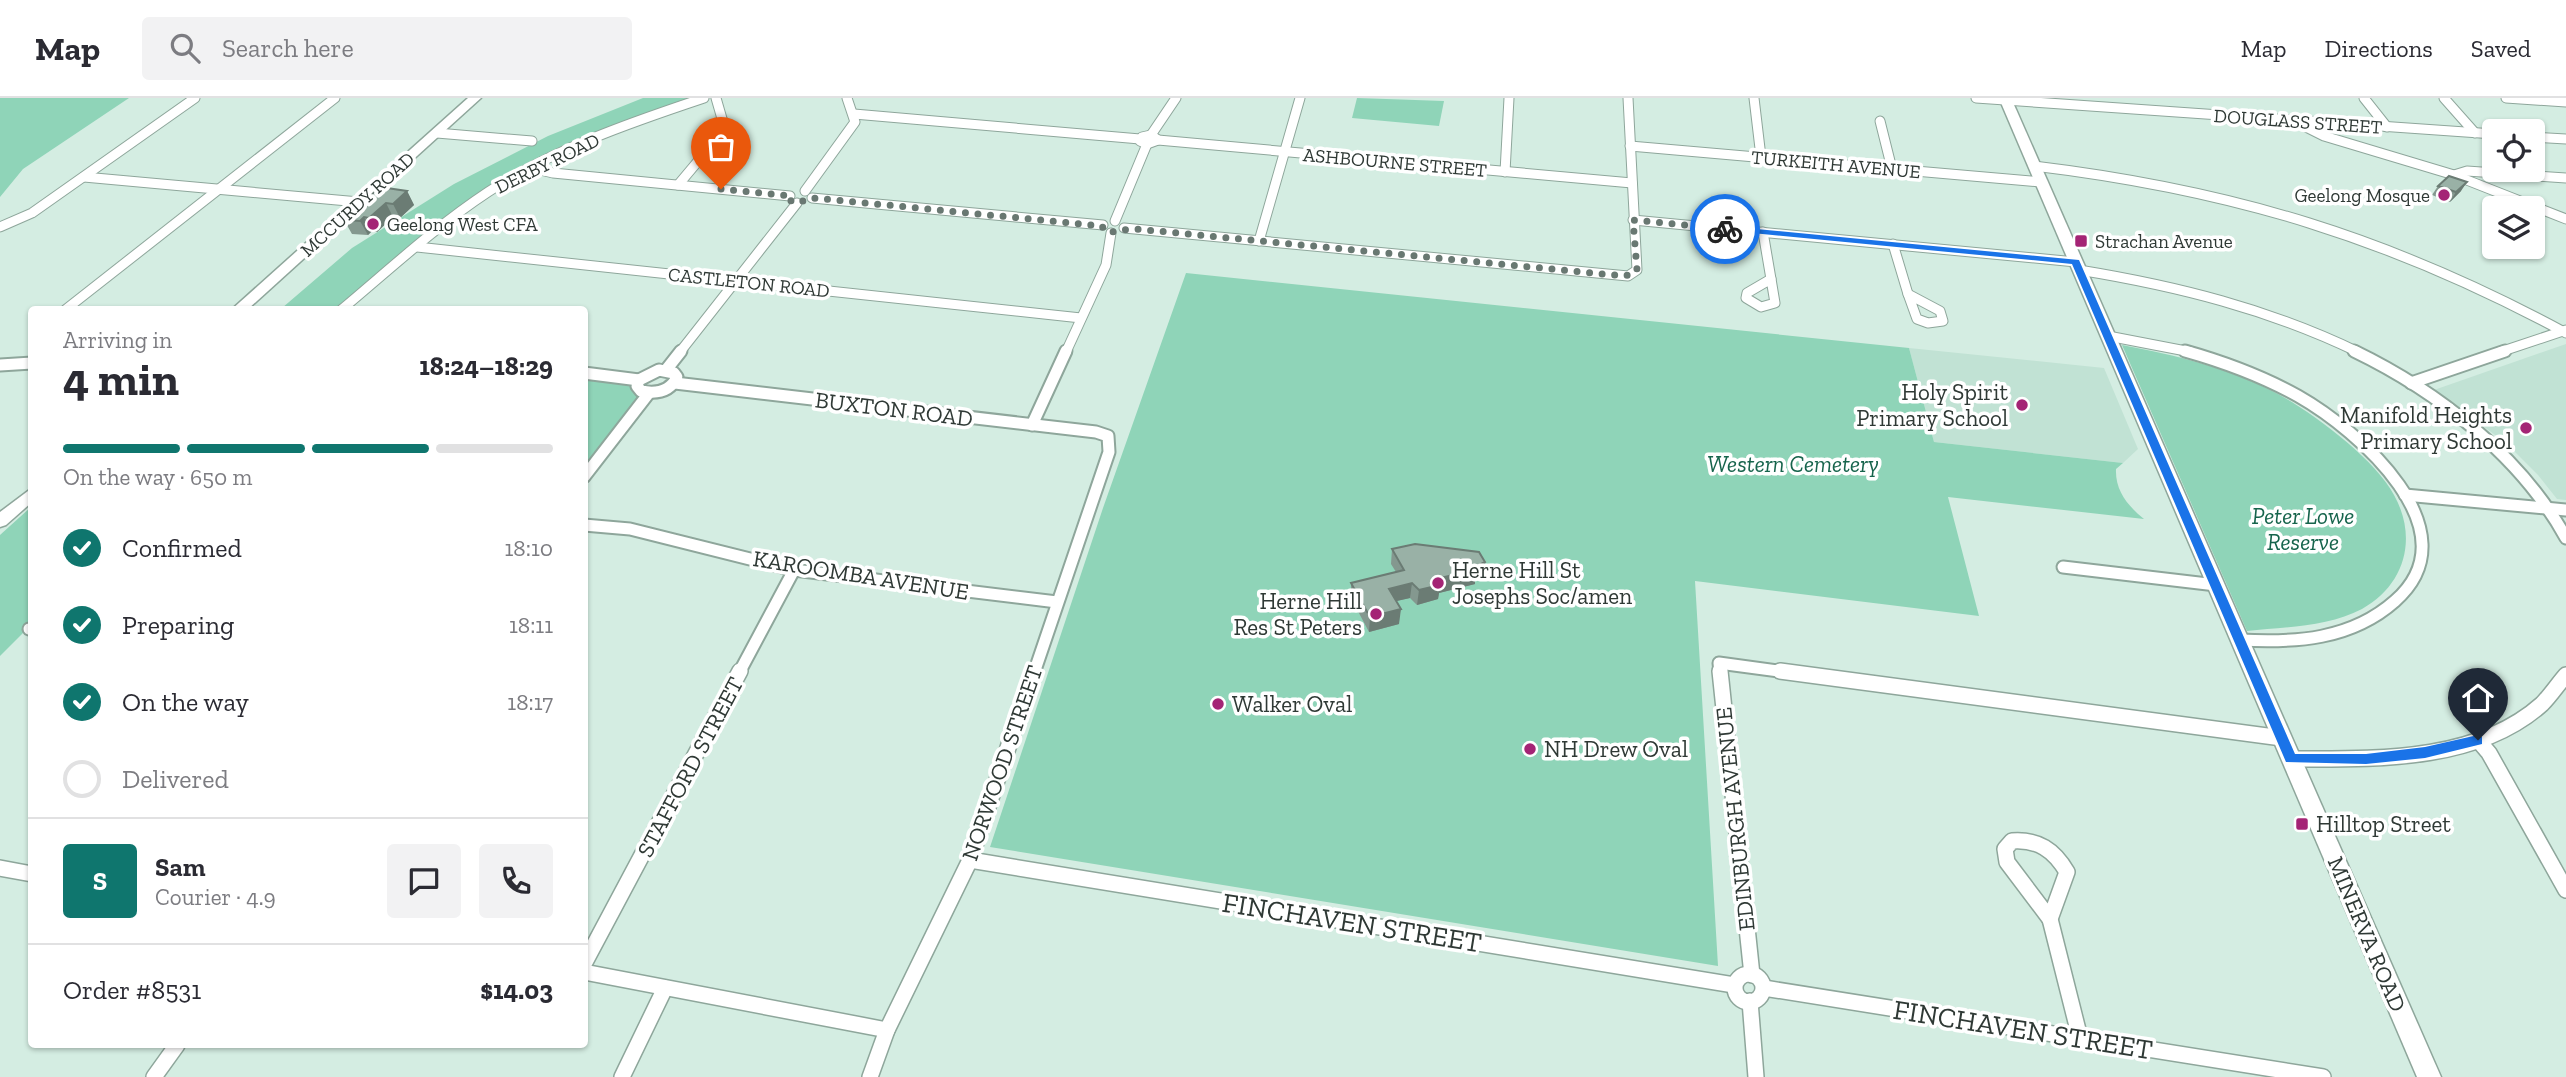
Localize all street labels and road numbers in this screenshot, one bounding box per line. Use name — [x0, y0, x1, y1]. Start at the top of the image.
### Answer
street label: DOUGLASS STREET — [2213, 104, 2383, 139]
street label: DERBY ROAD — [491, 128, 603, 199]
street label: ASHBOURNE STREET — [1302, 143, 1488, 182]
street label: TURKEITH AVENUE — [1750, 146, 1922, 183]
street label: MCCURDY ROAD — [296, 147, 419, 261]
street label: CASTLETON ROAD — [667, 263, 831, 302]
street label: BUXTON ROAD — [813, 385, 975, 433]
street label: KAROOMBA AVENUE — [751, 544, 971, 606]
street label: NORWOOD STREET — [955, 662, 1049, 864]
street label: STAFFORD STREET — [631, 672, 749, 862]
street label: EDINBURGH AVENUE — [1709, 706, 1761, 932]
street label: MINERVA ROAD — [2322, 852, 2412, 1016]
street label: FINCHAVEN STREET — [1220, 886, 1484, 959]
street label: FINCHAVEN STREET — [1891, 993, 2155, 1066]

